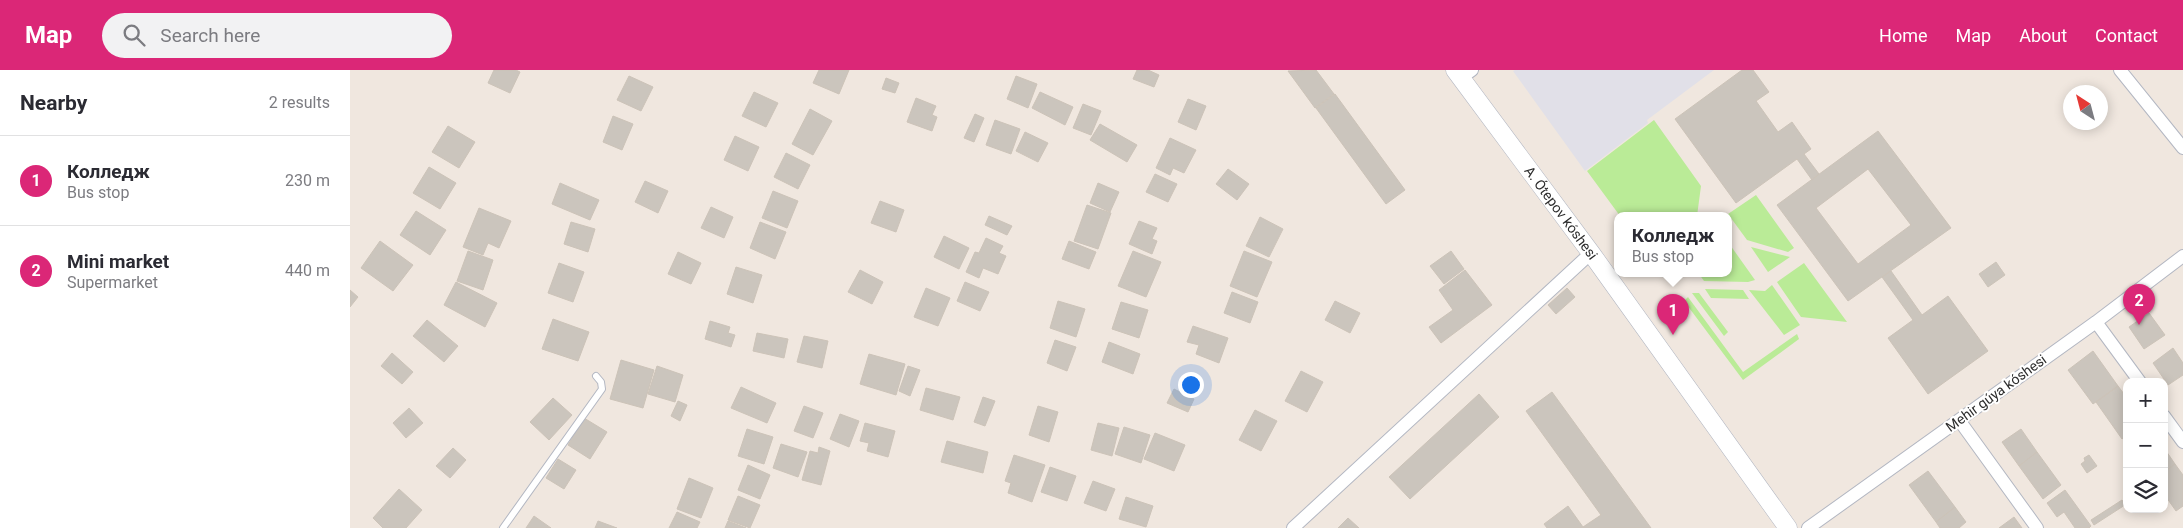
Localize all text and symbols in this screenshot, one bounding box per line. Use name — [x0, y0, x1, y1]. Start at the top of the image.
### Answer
search box — [102, 13, 452, 58]
text: Map — [25, 21, 72, 49]
icon: search — [120, 21, 148, 49]
text: Search here — [160, 24, 260, 47]
text: Home — [1879, 25, 1928, 46]
text: Map — [1956, 25, 1991, 46]
text: About — [2019, 25, 2067, 46]
text: Contact — [2095, 25, 2158, 46]
north arrow — [2063, 85, 2108, 130]
text: Nearby — [20, 91, 87, 115]
text: 2 results — [269, 93, 330, 112]
text: Колледж — [67, 160, 150, 183]
street label: A. Ótepov kóshesi — [1521, 163, 1601, 263]
text: 1 — [31, 171, 41, 190]
text: 230 m — [285, 171, 330, 190]
text: Bus stop — [67, 183, 129, 202]
popup — [1614, 212, 1732, 277]
text: Колледж — [1632, 224, 1714, 247]
text: Bus stop — [1632, 247, 1694, 266]
text: Mini market — [67, 250, 169, 273]
text: 2 — [31, 261, 41, 280]
text: 440 m — [285, 261, 330, 280]
text: Supermarket — [67, 273, 158, 292]
pin: 2 — [2123, 284, 2155, 325]
pin: 1 — [1657, 294, 1689, 335]
street label: Mehir gúyа kóshesi — [1943, 351, 2049, 435]
your location — [1178, 372, 1204, 398]
map controls — [2123, 378, 2168, 513]
button: + — [2123, 378, 2168, 423]
button: − — [2123, 423, 2168, 468]
button: layers — [2123, 468, 2168, 513]

